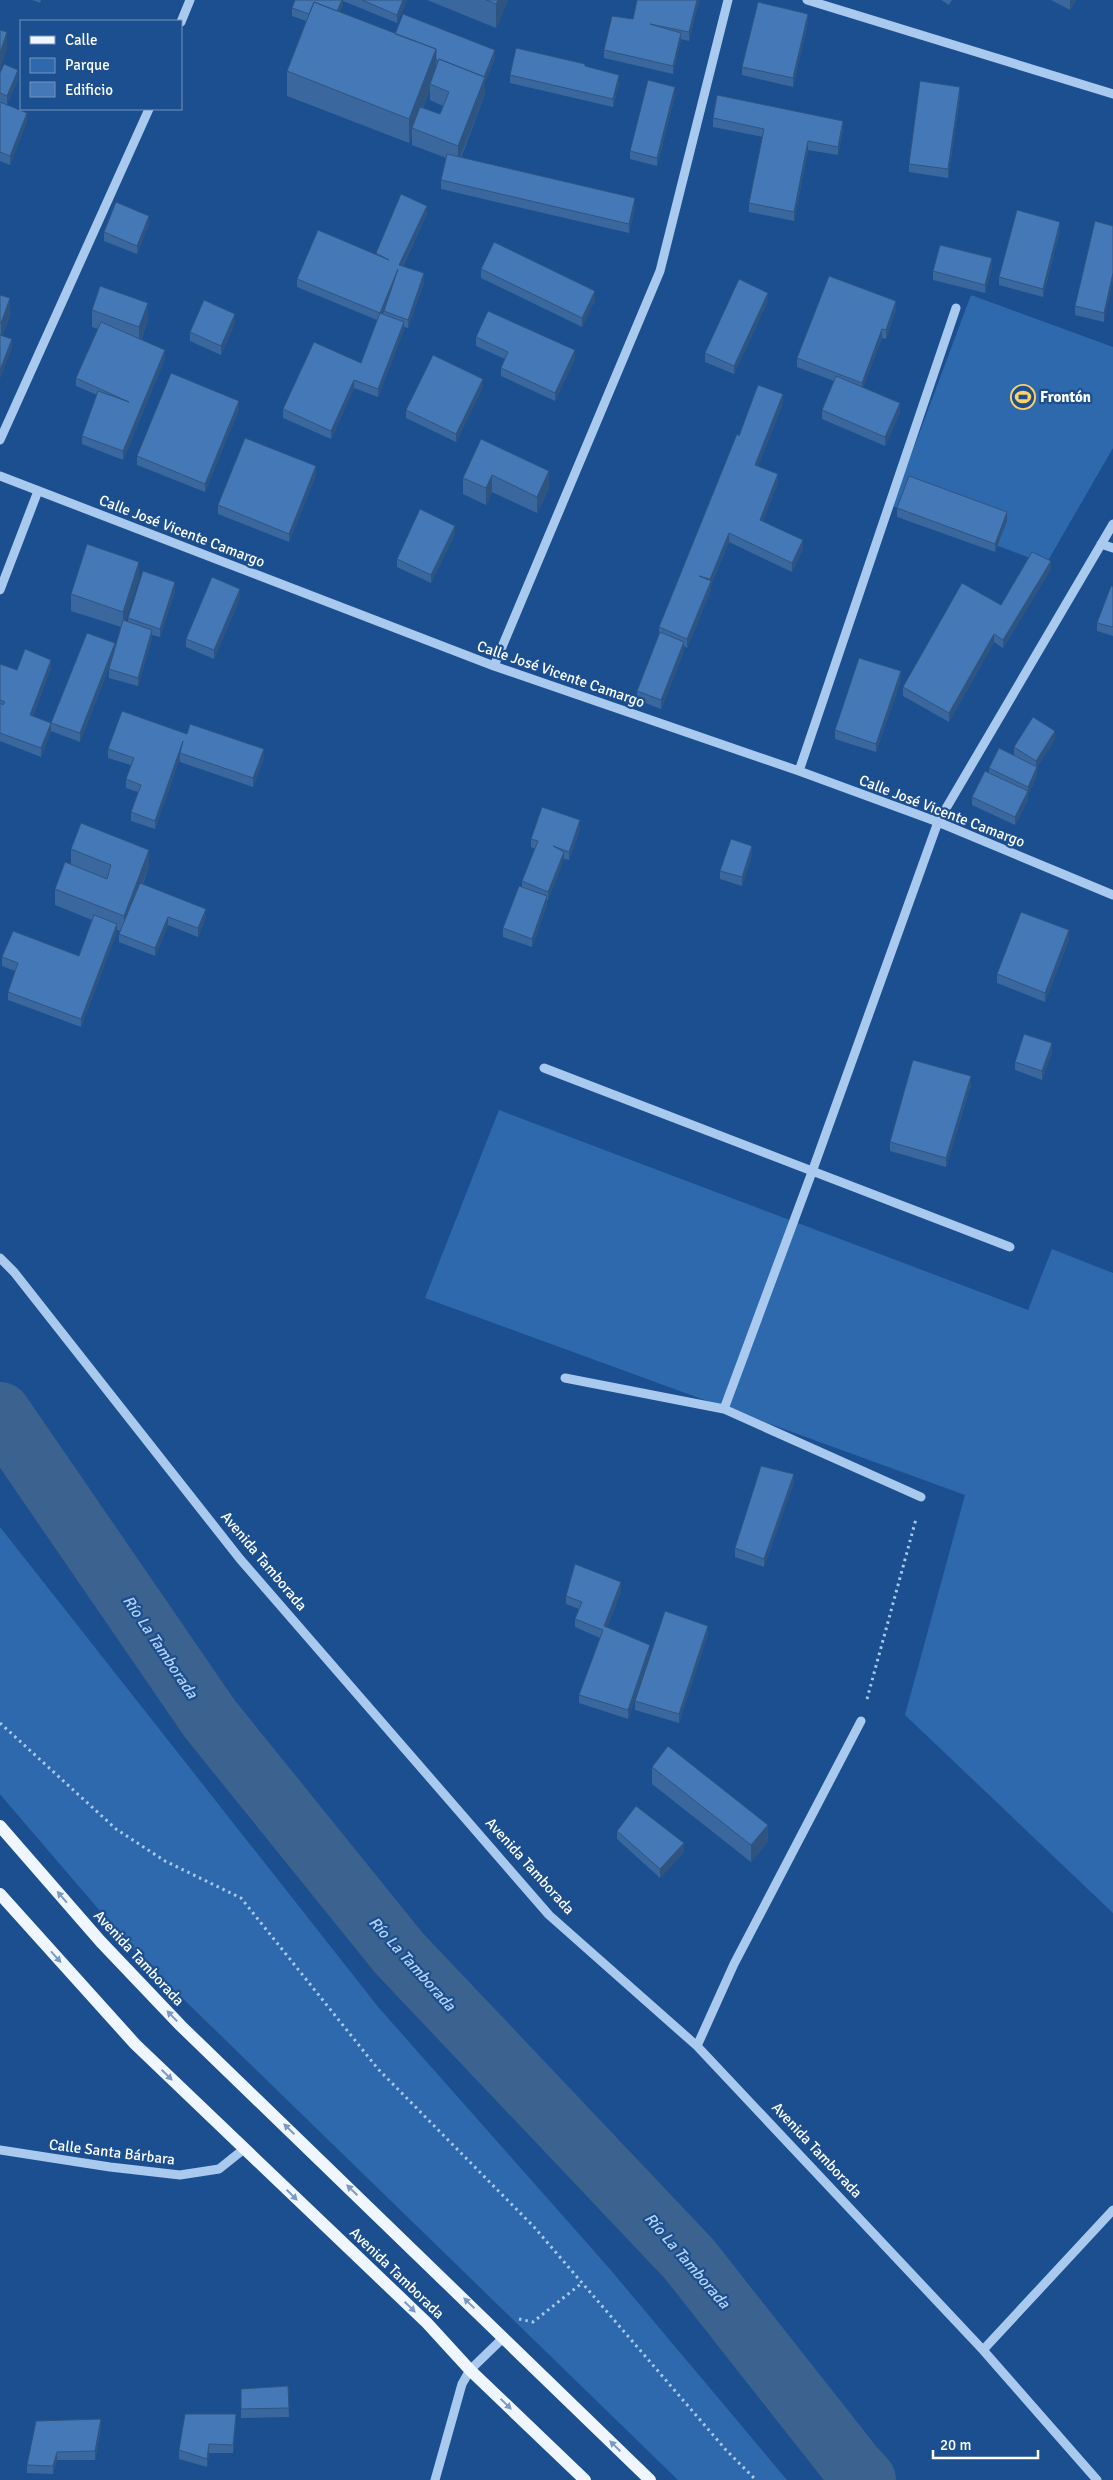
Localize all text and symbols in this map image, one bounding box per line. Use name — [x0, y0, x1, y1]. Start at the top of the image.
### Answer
legend — [20, 20, 182, 110]
text: Calle — [65, 31, 98, 49]
text: Parque — [65, 56, 110, 74]
text: Edificio — [65, 81, 113, 99]
sports icon: Frontón — [1010, 384, 1036, 410]
place label: Frontón — [1040, 388, 1091, 406]
street label: Calle José Vicente Camargo — [96, 491, 268, 571]
street label: Calle José Vicente Camargo — [475, 637, 647, 711]
street label: Calle José Vicente Camargo — [856, 771, 1028, 851]
street label: Avenida Tamborada — [217, 1508, 311, 1614]
water label: Río La Tamborada — [118, 1592, 202, 1703]
street label: Avenida Tamborada — [482, 1814, 578, 1918]
one-way arrow — [56, 1891, 68, 1903]
street label: Avenida Tamborada — [90, 1906, 188, 2010]
water label: Río La Tamborada — [364, 1913, 460, 2016]
one-way arrow — [50, 1950, 62, 1962]
one-way arrow — [166, 2011, 178, 2023]
one-way arrow — [161, 2069, 173, 2081]
street label: Avenida Tamborada — [768, 2098, 866, 2202]
one-way arrow — [283, 2123, 295, 2135]
street label: Calle Santa Bárbara — [48, 2135, 176, 2169]
one-way arrow — [347, 2184, 359, 2196]
one-way arrow — [286, 2189, 298, 2201]
water label: Río La Tamborada — [640, 2209, 735, 2314]
street label: Avenida Tamborada — [346, 2223, 448, 2323]
one-way arrow — [463, 2297, 475, 2309]
one-way arrow — [404, 2301, 416, 2313]
one-way arrow — [499, 2398, 511, 2410]
scale bar — [933, 2428, 1038, 2460]
text: 20 m — [940, 2436, 971, 2454]
one-way arrow — [610, 2440, 622, 2452]

